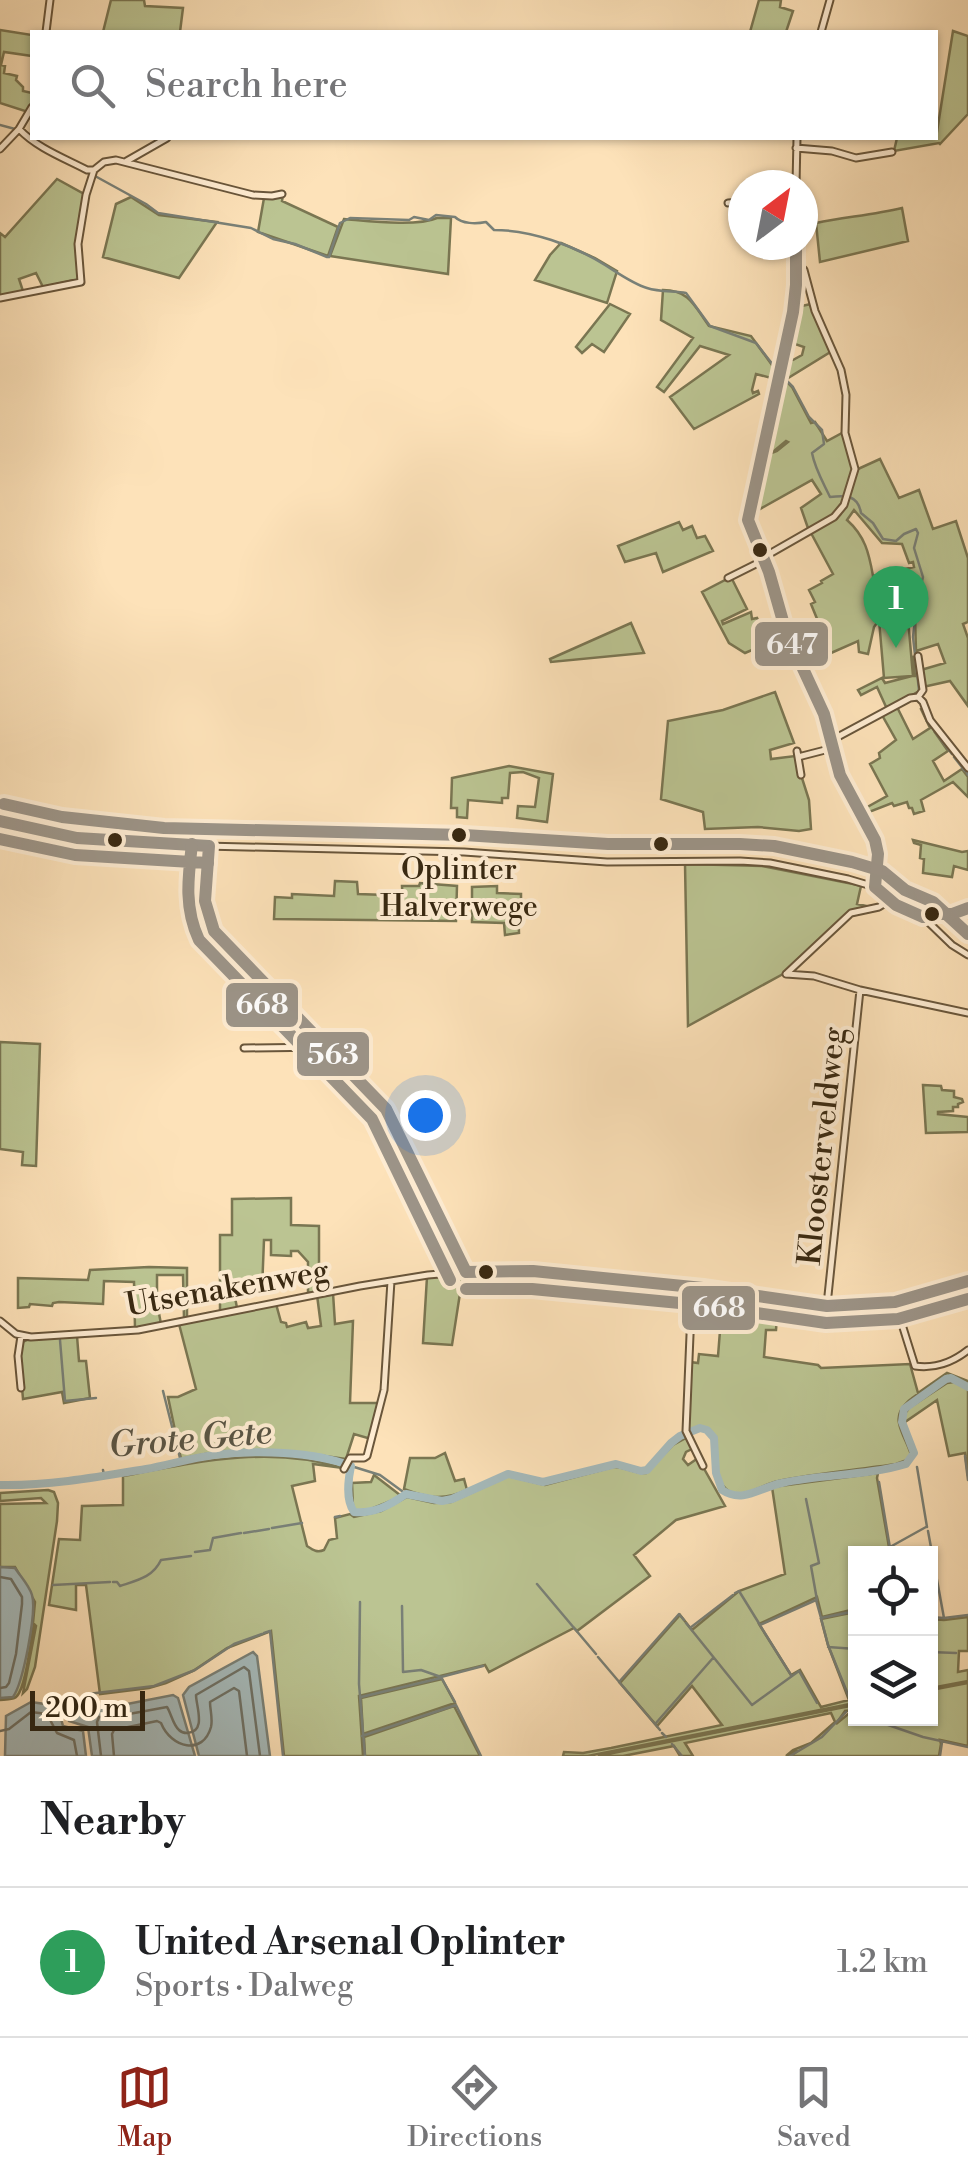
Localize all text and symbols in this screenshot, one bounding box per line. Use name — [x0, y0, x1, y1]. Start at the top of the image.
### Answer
search box — [30, 30, 938, 140]
icon: search — [65, 58, 120, 113]
text: Search here — [145, 62, 348, 109]
north arrow — [728, 170, 818, 260]
unlabelled marker — [750, 540, 770, 560]
pin: 1 — [864, 566, 928, 648]
line badge: 647 — [753, 620, 830, 668]
text: 647 — [766, 628, 819, 663]
marker: Oplinter Halverwege — [449, 825, 469, 845]
unlabelled marker — [105, 830, 125, 850]
unlabelled marker — [651, 834, 671, 854]
place label: Oplinter Halverwege — [380, 851, 538, 926]
unlabelled marker — [922, 904, 942, 924]
line badge: 668 — [224, 981, 300, 1029]
text: 668 — [235, 988, 289, 1023]
street label: Kloosterveldweg — [790, 1024, 854, 1267]
line badge: 563 — [295, 1030, 371, 1078]
text: 563 — [307, 1038, 359, 1073]
your location — [400, 1090, 451, 1141]
street label: Utsenakenweg — [122, 1250, 333, 1326]
unlabelled marker — [476, 1262, 496, 1282]
line badge: 668 — [680, 1284, 757, 1332]
text: 668 — [692, 1291, 746, 1326]
water label: Grote Gete — [107, 1411, 273, 1468]
map controls — [848, 1546, 938, 1726]
button: locate — [848, 1546, 938, 1636]
button: layers — [848, 1636, 938, 1726]
scale bar — [30, 1686, 145, 1730]
text: 200 m — [45, 1691, 128, 1726]
text: Nearby — [40, 1795, 185, 1848]
text: United Arsenal Oplinter — [135, 1919, 566, 1966]
text: 1 — [65, 1942, 80, 1982]
text: 1.2 km — [837, 1942, 928, 1982]
text: Sports · Dalweg — [135, 1966, 354, 2006]
tab: Map — [117, 2060, 172, 2155]
tab: Directions — [407, 2060, 542, 2155]
tab: Saved — [777, 2060, 851, 2155]

